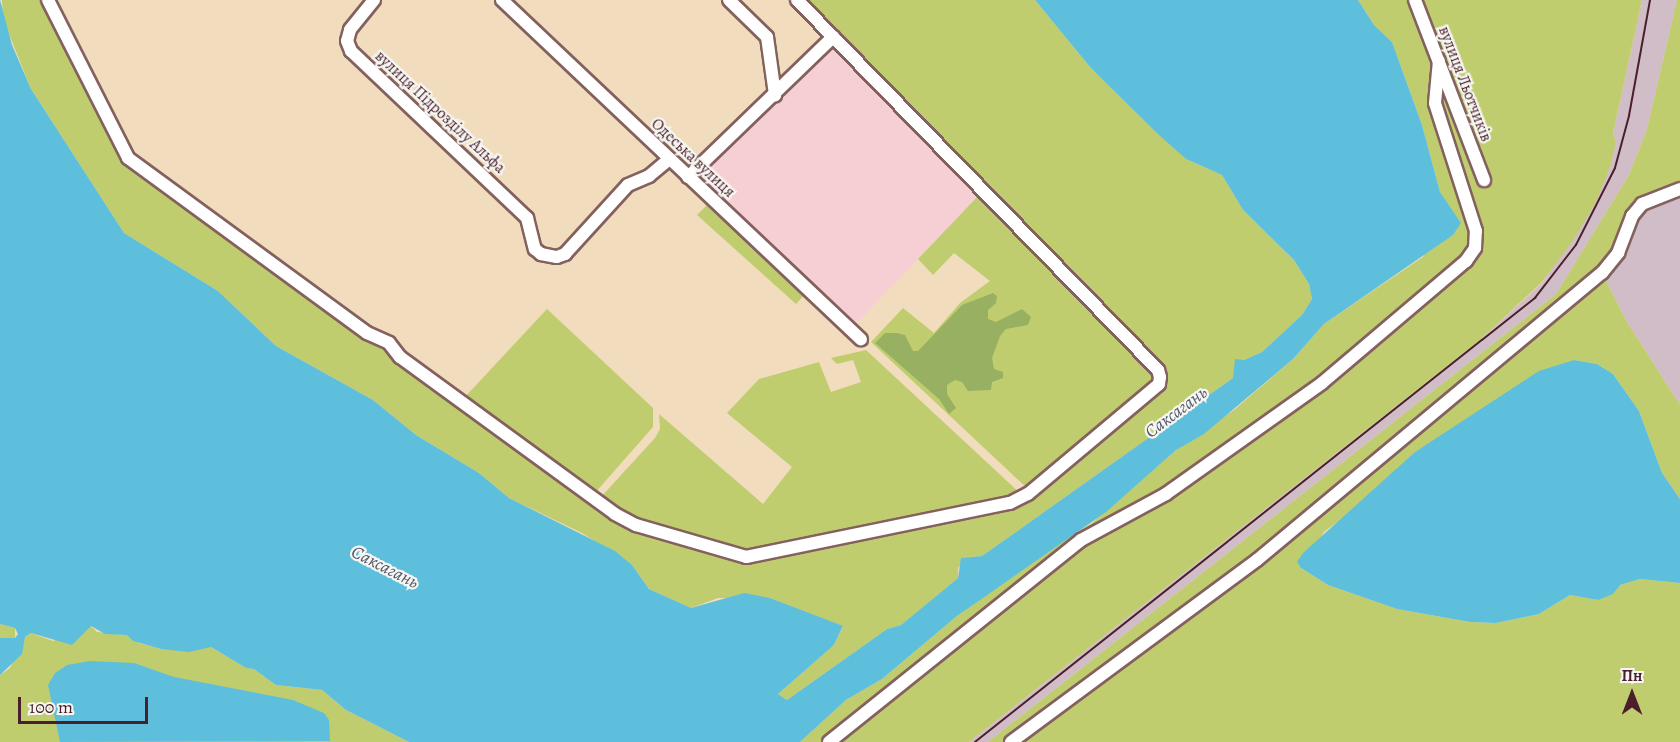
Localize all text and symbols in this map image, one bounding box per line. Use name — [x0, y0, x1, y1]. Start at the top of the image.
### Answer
street label: вулиця Льотчиків — [1434, 24, 1496, 144]
street label: вулиця Підрозділу Альфа — [371, 47, 509, 177]
street label: Одеська вулиця — [647, 114, 739, 202]
water label: Саксагань — [1140, 382, 1212, 442]
water label: Саксагань — [348, 541, 422, 593]
north arrow — [1602, 664, 1662, 724]
text: Пн — [1622, 665, 1642, 687]
scale bar — [21, 685, 152, 723]
text: 100 m — [29, 695, 73, 719]

